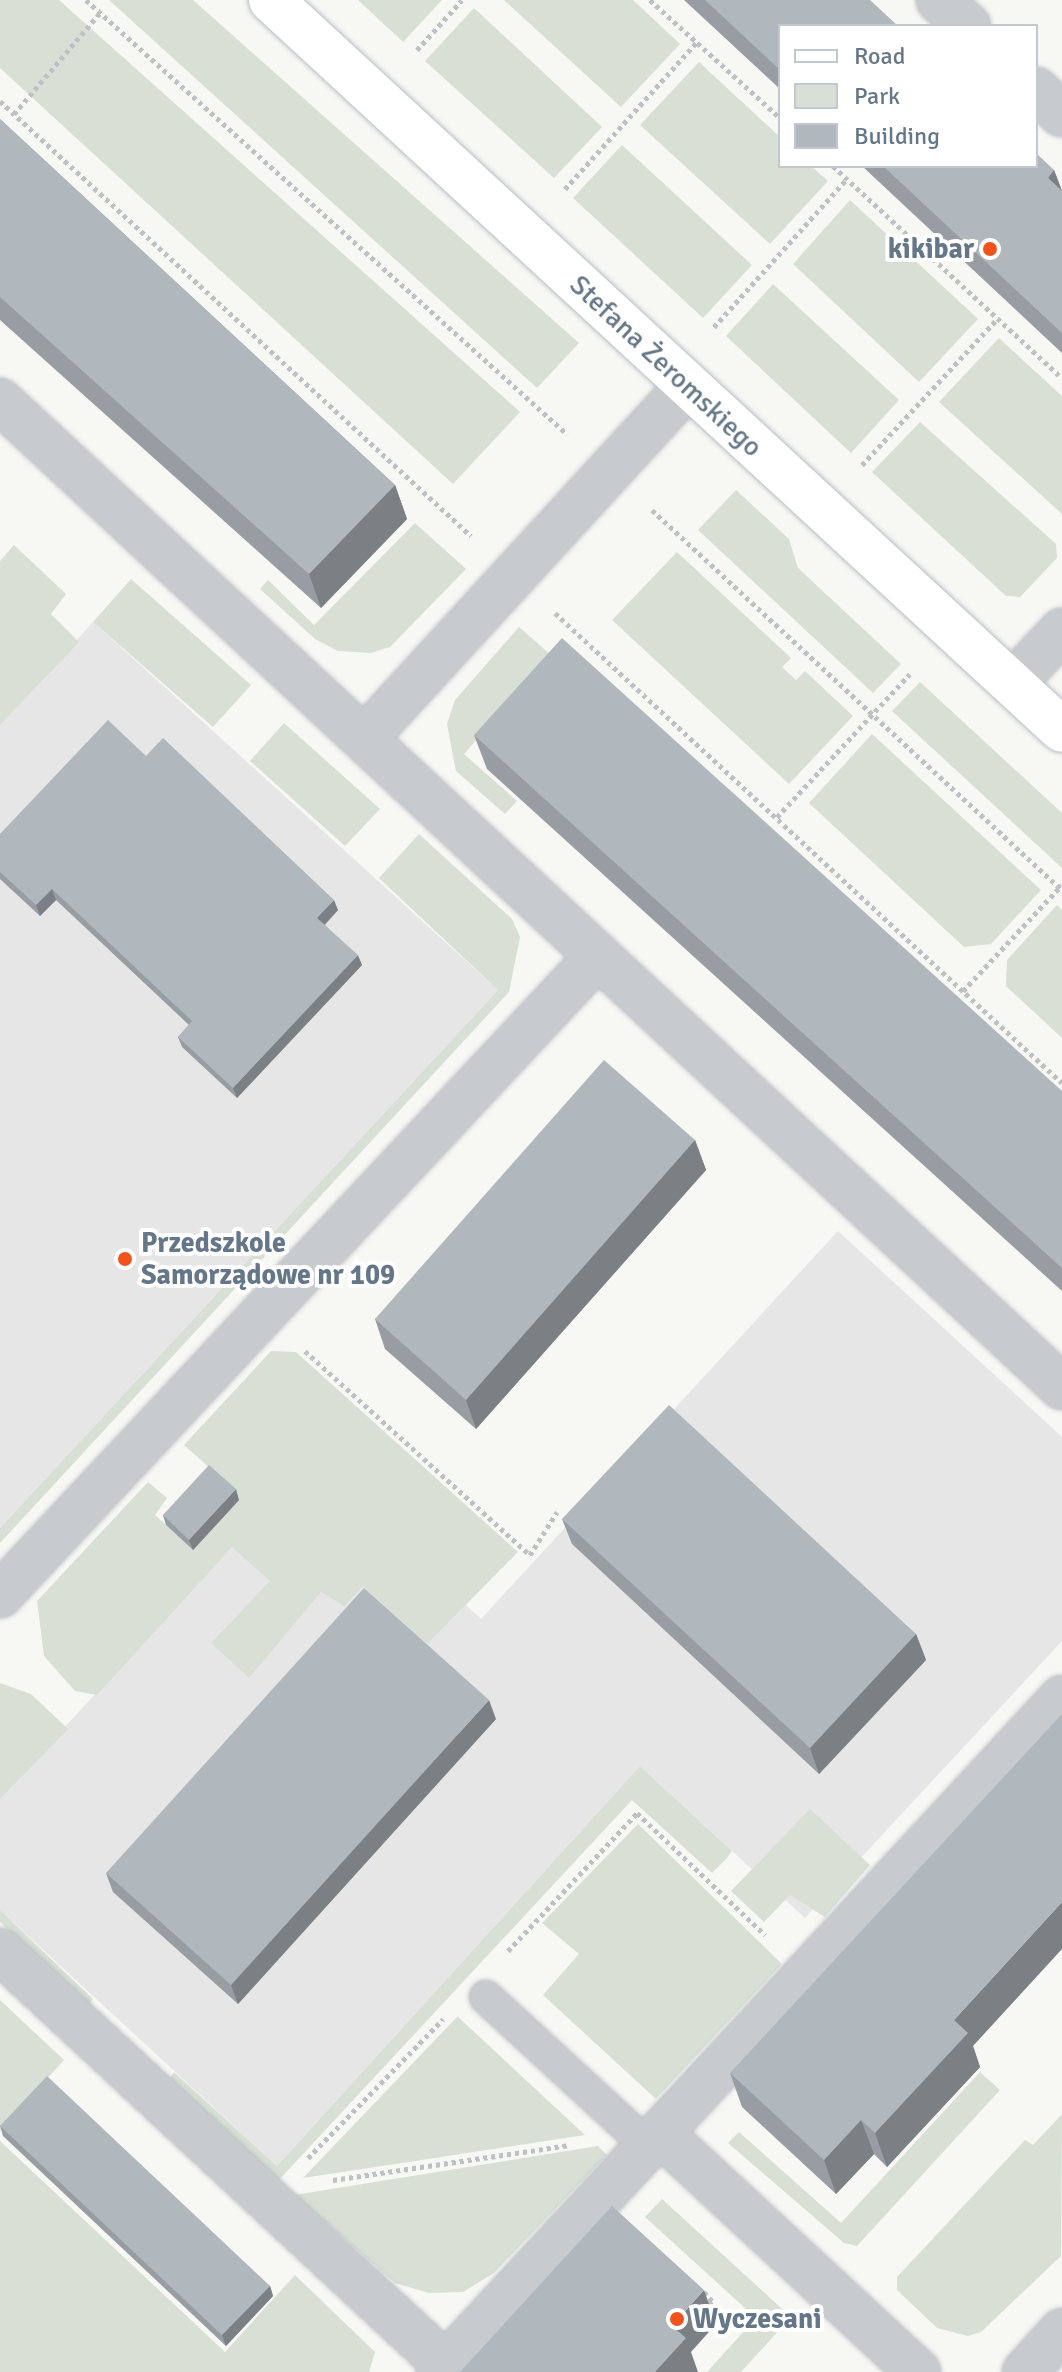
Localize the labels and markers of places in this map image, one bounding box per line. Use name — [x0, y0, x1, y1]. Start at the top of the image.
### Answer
place label: kikibar — [888, 232, 974, 266]
marker: kikibar — [981, 240, 999, 258]
place label: Przedszkole Samorządowe nr 109 — [141, 1226, 395, 1292]
marker: Przedszkole Samorządowe nr 109 — [116, 1250, 134, 1268]
place label: Wyczesani — [693, 2302, 822, 2336]
marker: Wyczesani — [668, 2310, 686, 2328]

